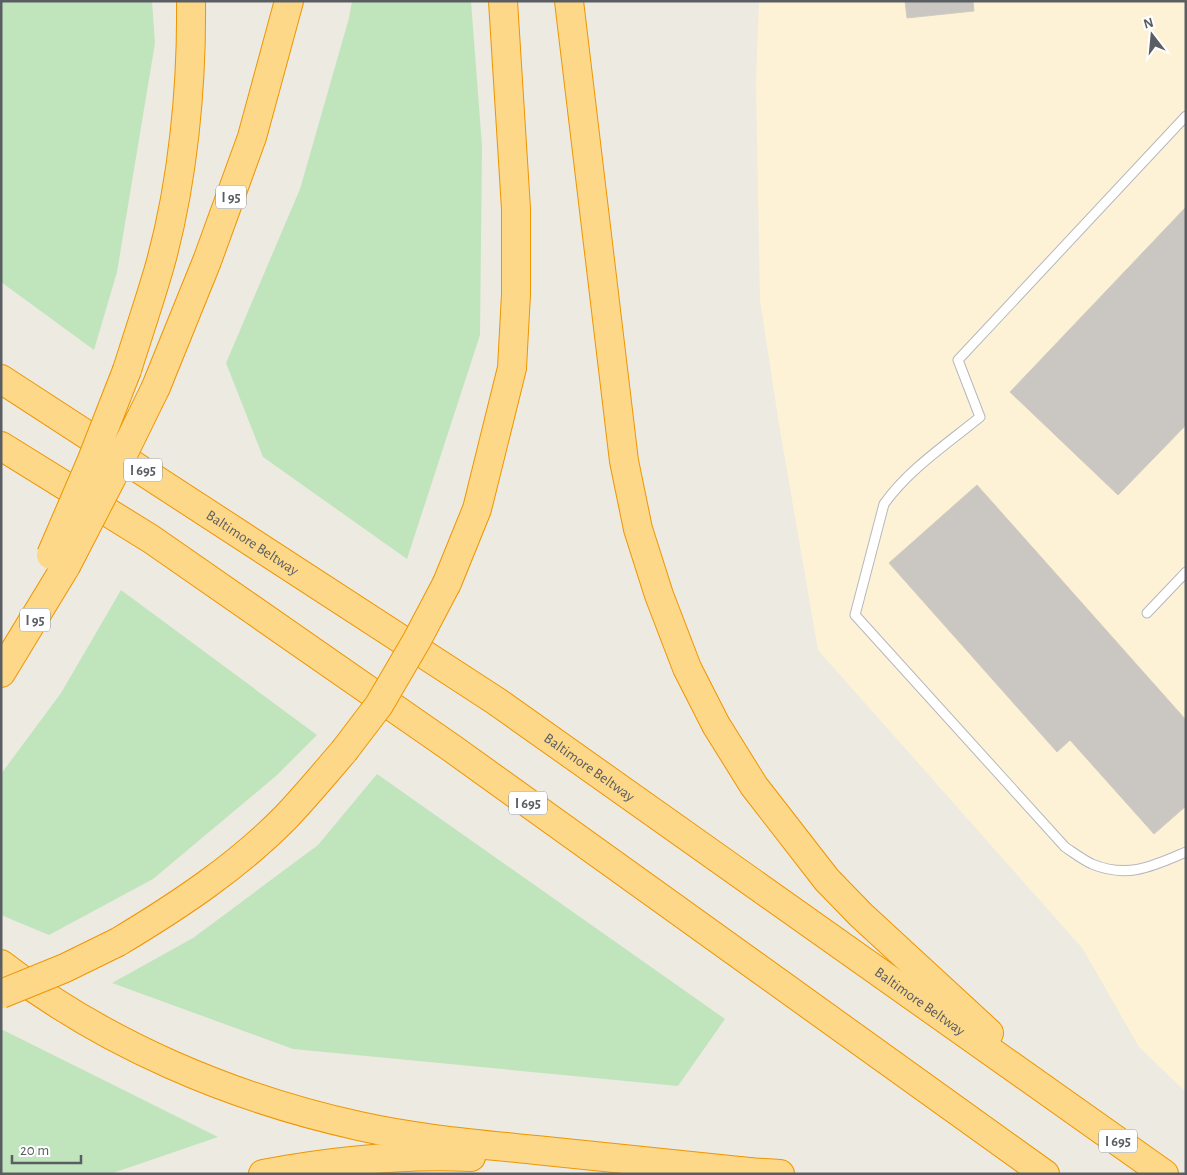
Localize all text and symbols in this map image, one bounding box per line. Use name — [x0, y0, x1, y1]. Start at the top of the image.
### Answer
north arrow — [1127, 10, 1177, 60]
text: N — [1142, 15, 1155, 32]
road number: I 95 — [216, 186, 246, 208]
road number: I 695 — [124, 458, 162, 482]
street label: Baltimore Beltway — [203, 508, 302, 579]
road number: I 95 — [20, 608, 50, 632]
street label: Baltimore Beltway — [541, 731, 638, 805]
road number: I 695 — [509, 791, 547, 814]
street label: Baltimore Beltway — [872, 965, 968, 1039]
road number: I 695 — [1099, 1130, 1137, 1152]
scale bar — [12, 1132, 81, 1164]
text: 20 m — [20, 1143, 49, 1158]

